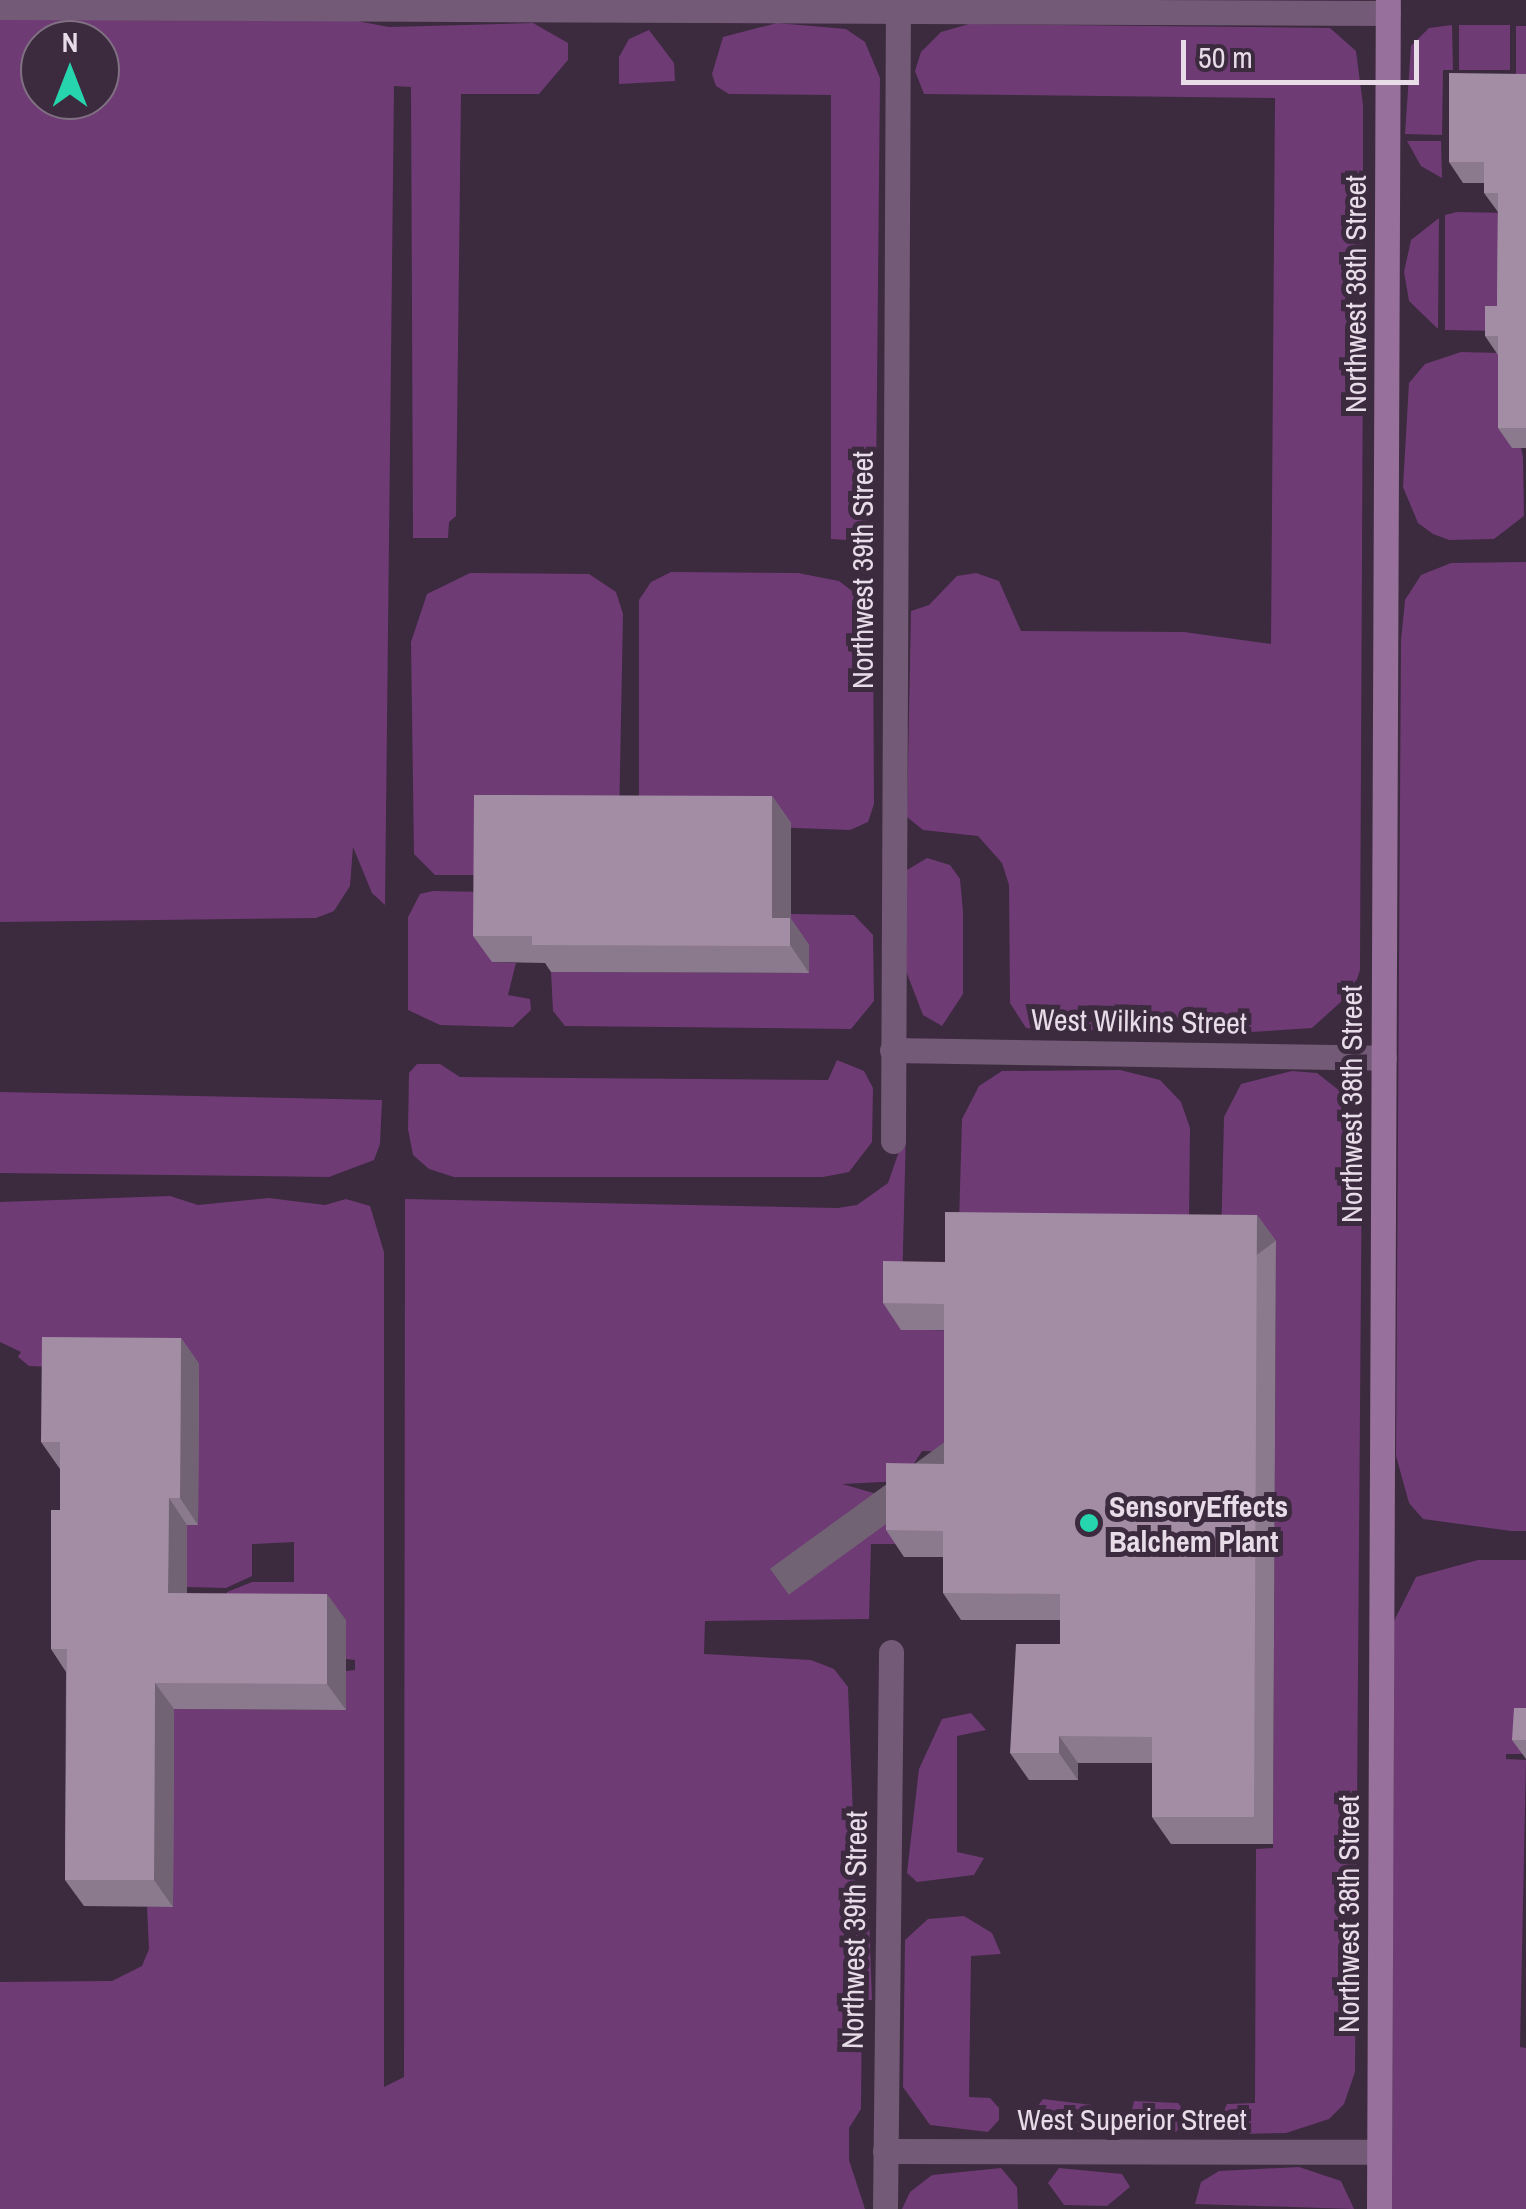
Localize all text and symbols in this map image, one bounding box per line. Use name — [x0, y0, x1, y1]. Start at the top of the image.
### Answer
north arrow — [20, 20, 120, 120]
scale bar — [1186, 20, 1424, 82]
text: N — [62, 23, 78, 61]
text: 50 m — [1198, 37, 1253, 77]
street label: Northwest 38th Street — [1337, 175, 1373, 413]
street label: Northwest 39th Street — [844, 451, 880, 689]
street label: Northwest 38th Street — [1333, 985, 1369, 1223]
street label: West Wilkins Street — [1031, 1001, 1247, 1041]
place label: SensoryEffects Balchem Plant — [1109, 1488, 1288, 1558]
marker: SensoryEffects Balchem Plant — [1078, 1512, 1100, 1534]
street label: Northwest 38th Street — [1330, 1795, 1366, 2033]
street label: Northwest 39th Street — [834, 1811, 874, 2049]
street label: West Superior Street — [1017, 2101, 1247, 2137]

